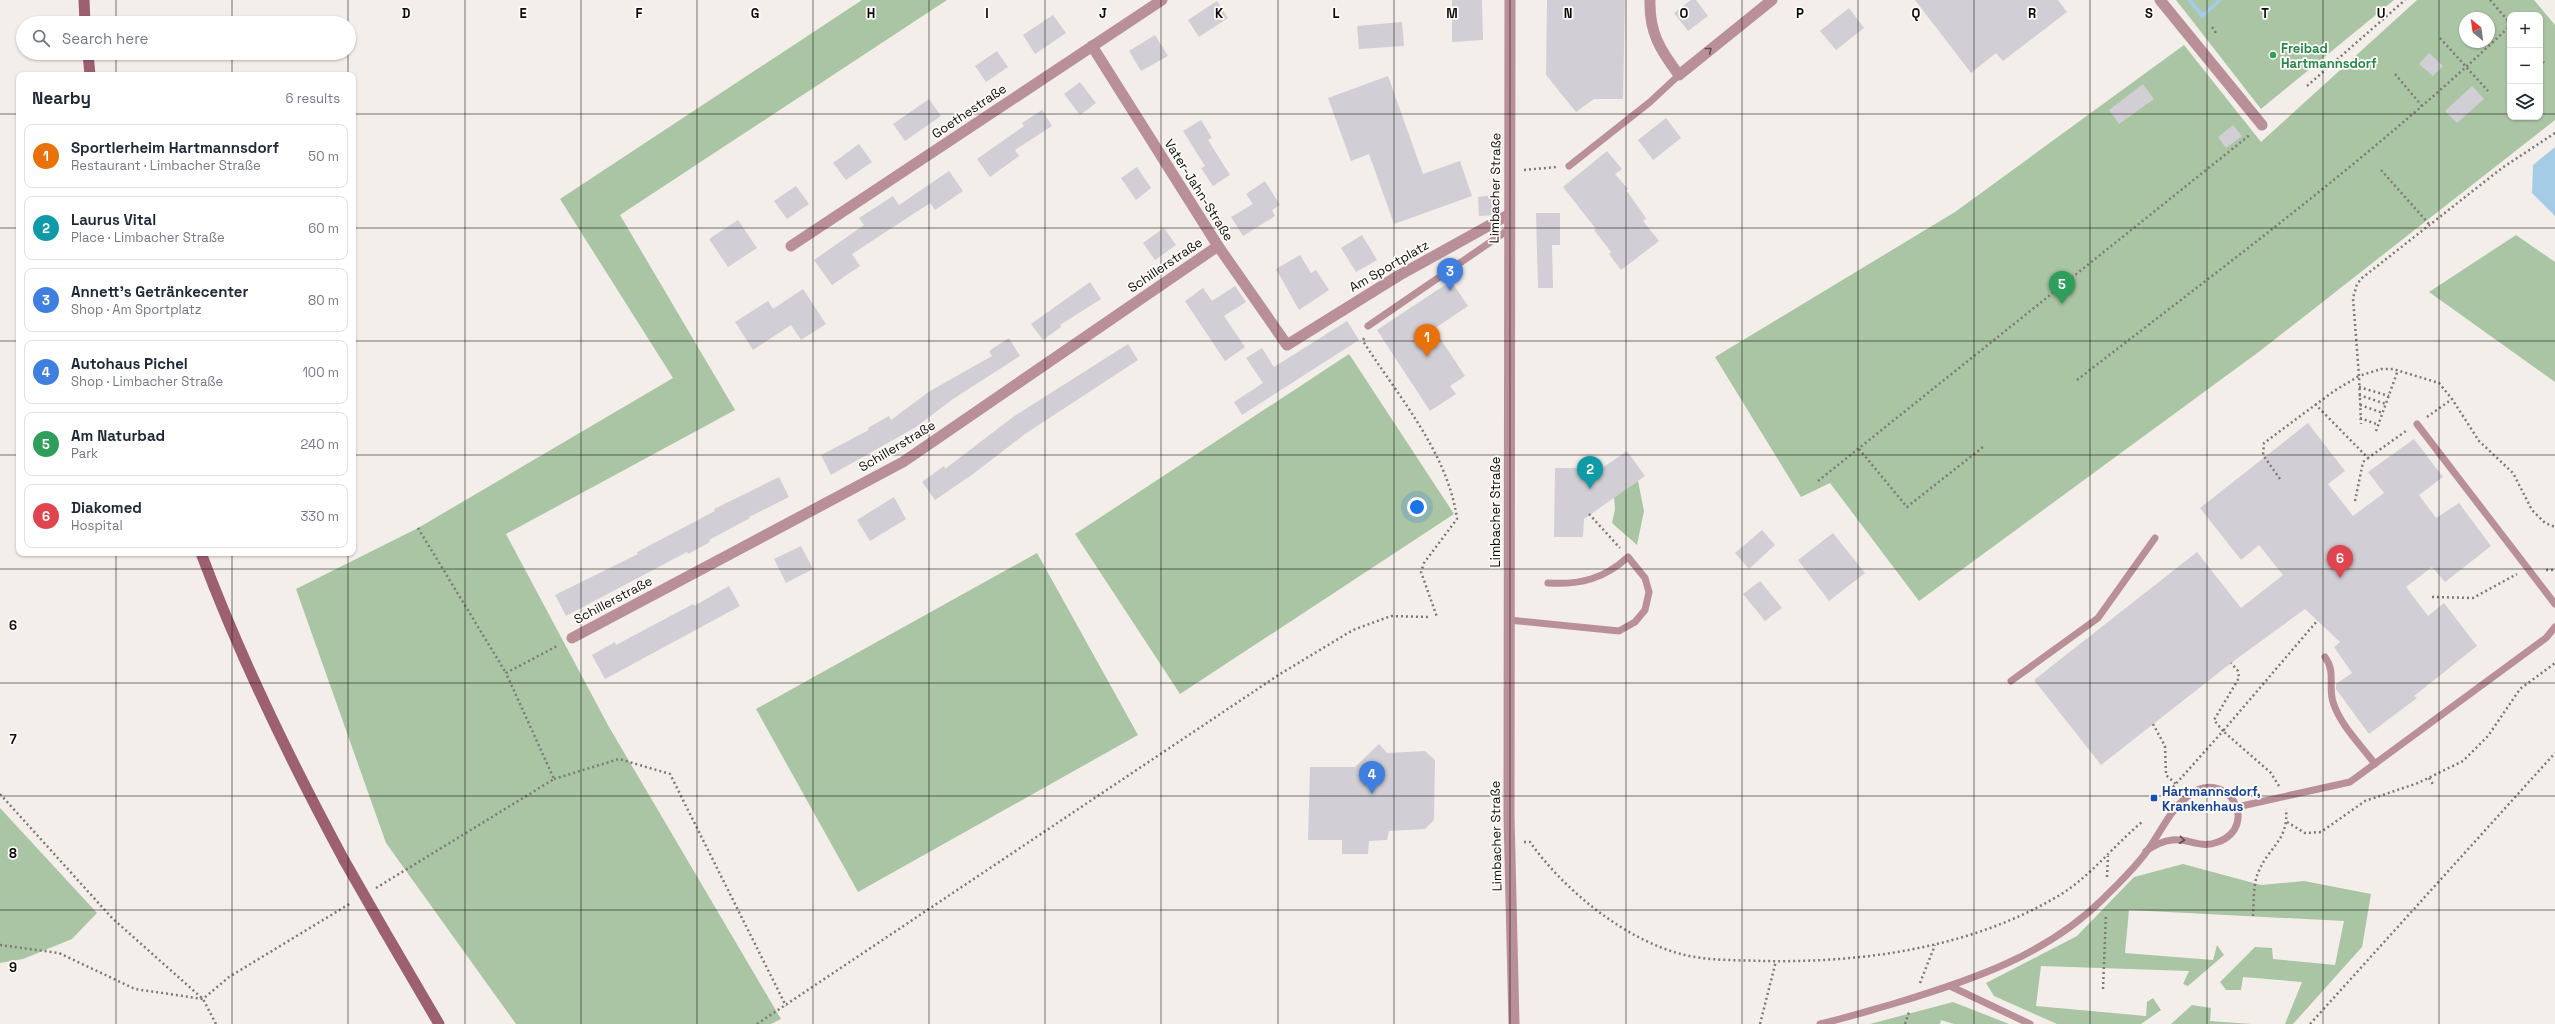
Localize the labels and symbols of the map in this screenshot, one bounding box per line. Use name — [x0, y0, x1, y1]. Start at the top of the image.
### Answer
text: D — [402, 5, 411, 22]
text: E — [519, 5, 527, 22]
text: F — [636, 5, 643, 22]
text: G — [751, 5, 759, 22]
text: H — [867, 5, 875, 22]
text: I — [985, 5, 989, 22]
text: J — [1099, 5, 1107, 22]
text: K — [1215, 5, 1224, 22]
text: L — [1332, 5, 1340, 22]
text: M — [1446, 5, 1458, 22]
text: N — [1564, 5, 1572, 22]
text: O — [1680, 5, 1689, 22]
text: P — [1796, 5, 1804, 22]
text: Q — [1912, 5, 1921, 22]
text: R — [2028, 5, 2036, 22]
text: S — [2145, 5, 2153, 22]
text: T — [2261, 5, 2269, 22]
text: U — [2377, 5, 2385, 22]
north arrow — [2459, 12, 2495, 48]
place label: Freibad Hartmannsdorf — [2281, 40, 2377, 72]
one-way arrow — [1705, 48, 1712, 55]
marker: Freibad Hartmannsdorf — [2268, 50, 2278, 60]
street label: Goethestraße — [928, 80, 1010, 142]
street label: Limbacher Straße — [1486, 132, 1504, 244]
street label: Vater-Jahn-Straße — [1161, 136, 1237, 244]
street label: Schillerstraße — [1124, 234, 1206, 296]
street label: Am Sportplatz — [1346, 236, 1432, 296]
pin: 3 — [1437, 258, 1463, 291]
pin: 5 — [2049, 271, 2075, 304]
pin: 1 — [1414, 324, 1440, 357]
street label: Schillerstraße — [856, 416, 938, 476]
pin: 2 — [1577, 456, 1603, 489]
street label: Limbacher Straße — [1487, 457, 1504, 567]
your location — [1407, 497, 1427, 517]
pin: 6 — [2327, 545, 2353, 578]
street label: Schillerstraße — [571, 572, 655, 628]
text: 6 — [9, 617, 17, 634]
text: 7 — [9, 731, 17, 748]
pin: 4 — [1359, 761, 1385, 794]
street label: Limbacher Straße — [1487, 780, 1505, 892]
place label: Hartmannsdorf, Krankenhaus — [2162, 783, 2261, 815]
marker: Hartmannsdorf, Krankenhaus — [2149, 793, 2159, 803]
one-way arrow — [2179, 835, 2185, 844]
text: 8 — [9, 845, 17, 862]
text: 9 — [9, 959, 17, 976]

